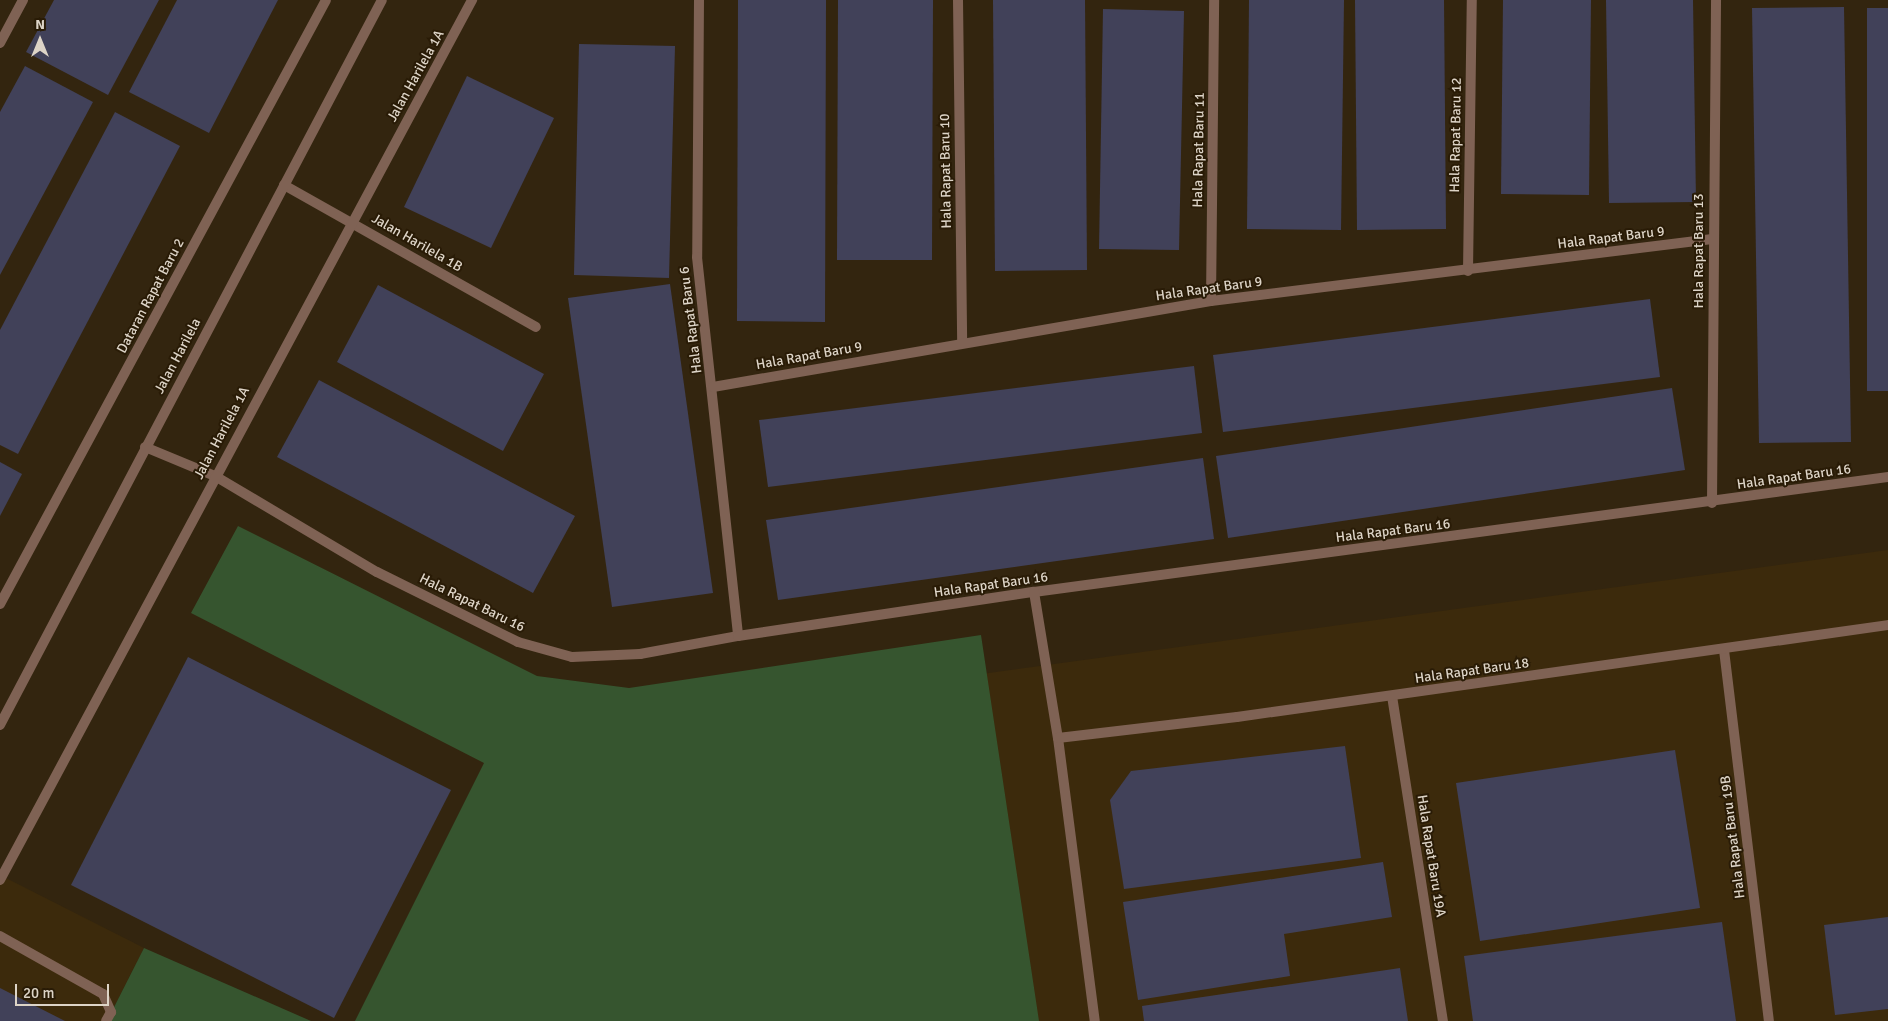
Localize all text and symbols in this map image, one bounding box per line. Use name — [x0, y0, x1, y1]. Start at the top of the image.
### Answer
north arrow — [15, 15, 65, 65]
text: N — [35, 16, 45, 33]
street label: Jalan Harilela 1A — [384, 27, 448, 125]
street label: Hala Rapat Baru 12 — [1447, 77, 1465, 193]
street label: Hala Rapat Baru 11 — [1190, 92, 1208, 208]
street label: Hala Rapat Baru 10 — [937, 113, 955, 229]
street label: Hala Rapat Baru 13 — [1691, 193, 1707, 309]
street label: Jalan Harilela 1B — [369, 210, 465, 276]
street label: Hala Rapat Baru 9 — [1557, 223, 1665, 253]
street label: Dataran Rapat Baru 2 — [114, 236, 188, 356]
street label: Hala Rapat Baru 6 — [676, 266, 706, 374]
street label: Hala Rapat Baru 9 — [1155, 273, 1263, 305]
street label: Jalan Harilela — [151, 315, 205, 397]
street label: Hala Rapat Baru 9 — [755, 338, 863, 374]
street label: Jalan Harilela 1A — [191, 384, 253, 482]
street label: Hala Rapat Baru 16 — [1736, 461, 1852, 493]
street label: Hala Rapat Baru 16 — [1335, 516, 1451, 546]
street label: Hala Rapat Baru 16 — [933, 569, 1049, 601]
street label: Hala Rapat Baru 16 — [417, 570, 527, 636]
street label: Hala Rapat Baru 18 — [1414, 655, 1530, 687]
street label: Hala Rapat Baru 19B — [1717, 775, 1749, 899]
street label: Hala Rapat Baru 19A — [1413, 794, 1449, 918]
scale bar — [18, 974, 111, 1006]
text: 20 m — [23, 984, 54, 1002]

